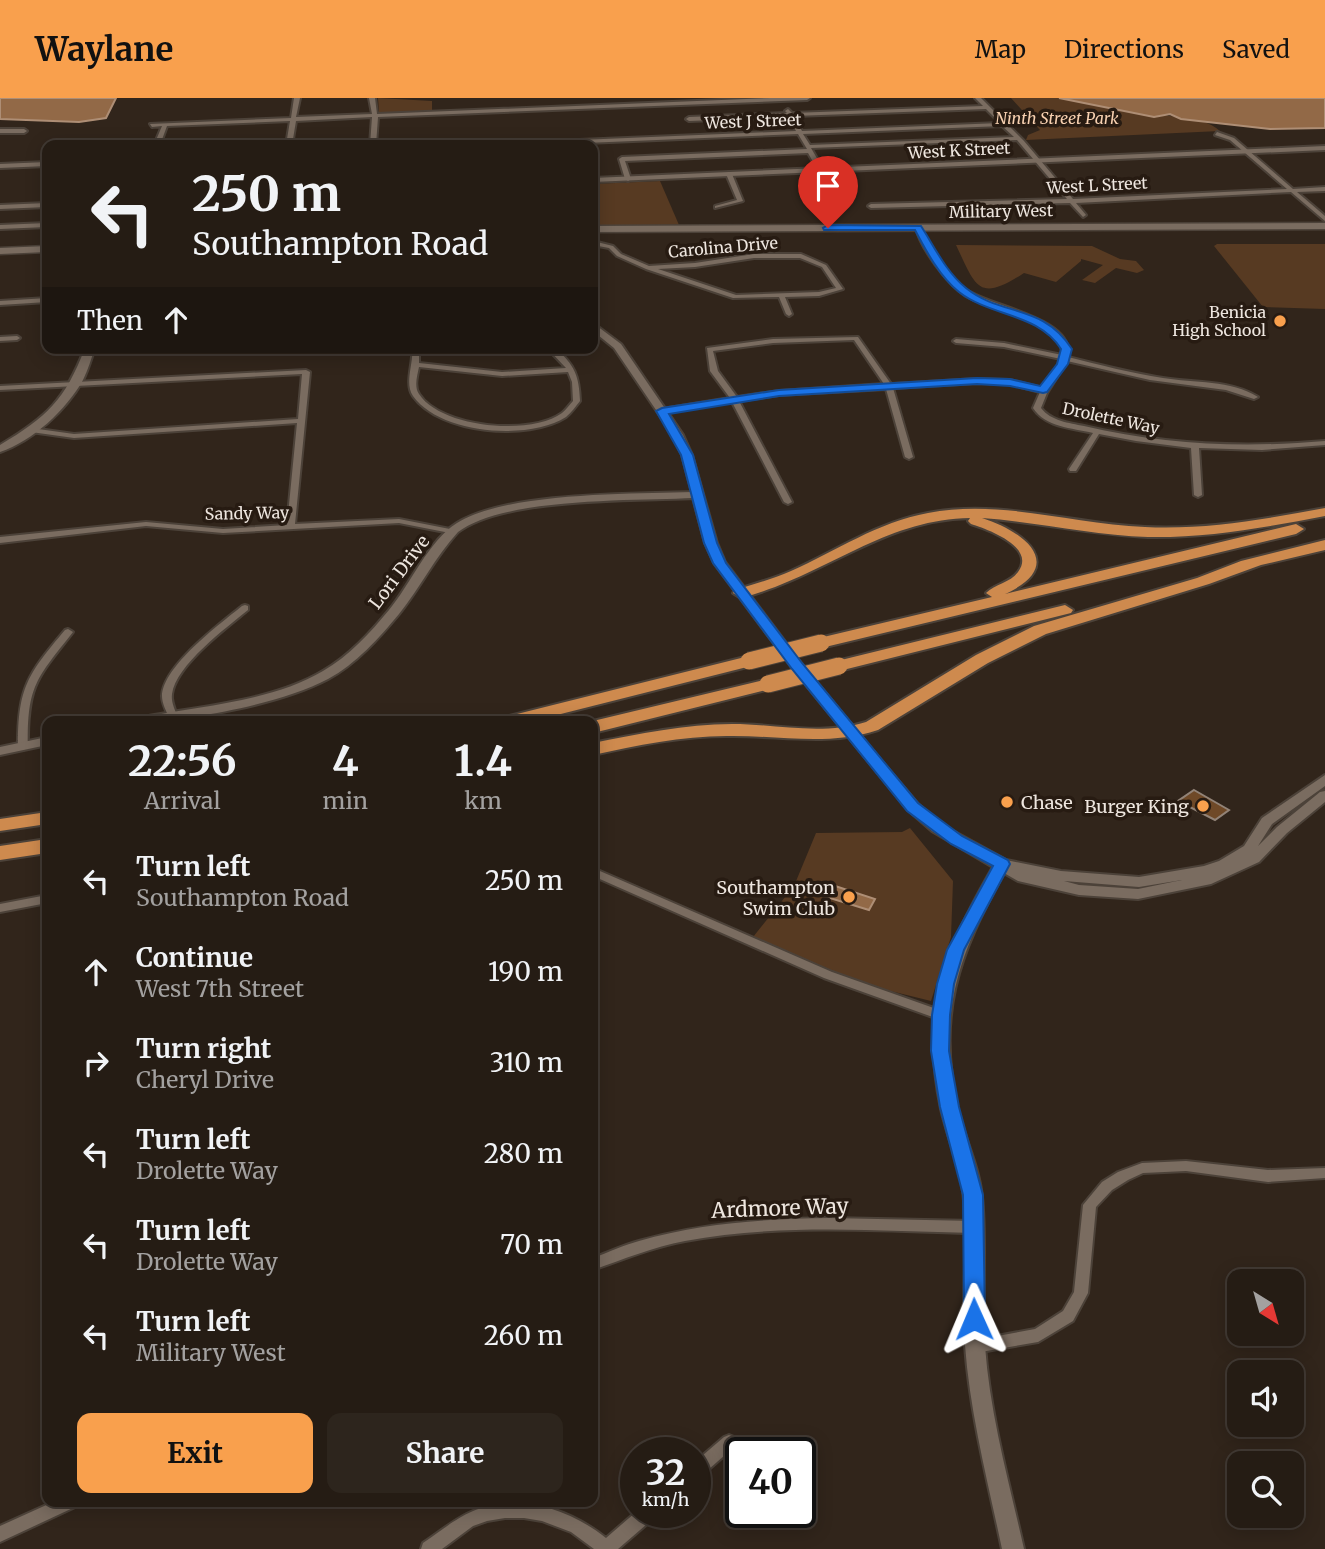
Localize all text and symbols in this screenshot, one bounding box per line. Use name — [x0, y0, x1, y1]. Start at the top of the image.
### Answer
text: Waylane — [35, 29, 173, 70]
text: Map — [975, 34, 1026, 65]
text: Directions — [1064, 34, 1184, 65]
text: Saved — [1222, 34, 1290, 65]
park label: Ninth Street Park — [995, 108, 1119, 128]
street label: West J Street — [703, 109, 803, 133]
street label: West K Street — [906, 137, 1012, 163]
pin — [798, 156, 858, 228]
text: 250 m — [192, 163, 341, 224]
icon: arrive — [809, 167, 847, 205]
icon: left — [77, 168, 168, 259]
street label: West L Street — [1045, 172, 1149, 198]
street label: Military West — [949, 200, 1054, 222]
text: Southampton Road — [192, 224, 488, 264]
street label: Carolina Drive — [667, 232, 779, 262]
icon: ahead — [157, 301, 195, 339]
place label: Benicia High School — [1172, 302, 1266, 340]
text: Then — [77, 304, 143, 337]
marker: Benicia High School — [1272, 313, 1288, 329]
street label: Drolette Way — [1061, 398, 1162, 438]
street label: Sandy Way — [205, 502, 290, 524]
street label: Lori Drive — [364, 530, 434, 614]
text: 22:56 — [128, 735, 237, 787]
text: 4 — [332, 735, 359, 787]
text: 1.4 — [454, 735, 512, 787]
text: Arrival — [144, 786, 221, 815]
text: min — [323, 786, 368, 815]
text: km — [464, 786, 502, 815]
place label: Chase — [1021, 791, 1073, 814]
marker: Chase — [999, 794, 1015, 810]
place label: Burger King — [1084, 795, 1189, 818]
marker: Burger King — [1195, 798, 1211, 814]
text: Turn left — [136, 850, 250, 883]
icon: left — [77, 862, 115, 900]
text: 250 m — [485, 864, 563, 897]
place label: Southampton Swim Club — [716, 876, 835, 920]
text: Southampton Road — [136, 883, 349, 912]
marker: Southampton Swim Club — [841, 889, 857, 905]
text: Continue — [136, 941, 253, 974]
icon: ahead — [77, 953, 115, 991]
text: 190 m — [488, 955, 563, 988]
text: West 7th Street — [136, 974, 304, 1003]
text: Turn right — [136, 1032, 271, 1065]
icon: right — [77, 1044, 115, 1082]
text: 310 m — [490, 1046, 563, 1079]
text: Cheryl Drive — [136, 1065, 274, 1094]
text: Turn left — [136, 1123, 250, 1156]
icon: left — [77, 1135, 115, 1173]
text: 280 m — [484, 1137, 563, 1170]
text: Drolette Way — [136, 1156, 278, 1185]
street label: Ardmore Way — [710, 1192, 850, 1224]
text: Turn left — [136, 1214, 250, 1247]
icon: left — [77, 1226, 115, 1264]
text: 70 m — [500, 1228, 563, 1261]
text: Drolette Way — [136, 1247, 278, 1276]
north arrow — [1227, 1269, 1304, 1346]
map controls — [1227, 1269, 1304, 1528]
position arrow — [937, 1282, 1011, 1356]
text: Turn left — [136, 1305, 250, 1338]
icon: left — [77, 1317, 115, 1355]
text: 260 m — [484, 1319, 563, 1352]
text: Military West — [136, 1338, 286, 1367]
button: sound — [1227, 1360, 1304, 1437]
button: Exit — [77, 1413, 313, 1493]
button: Share — [327, 1413, 563, 1493]
speed limit sign: 40 — [725, 1437, 816, 1528]
text: 32 — [646, 1451, 685, 1495]
button: search — [1227, 1451, 1304, 1528]
text: km/h — [642, 1488, 689, 1511]

